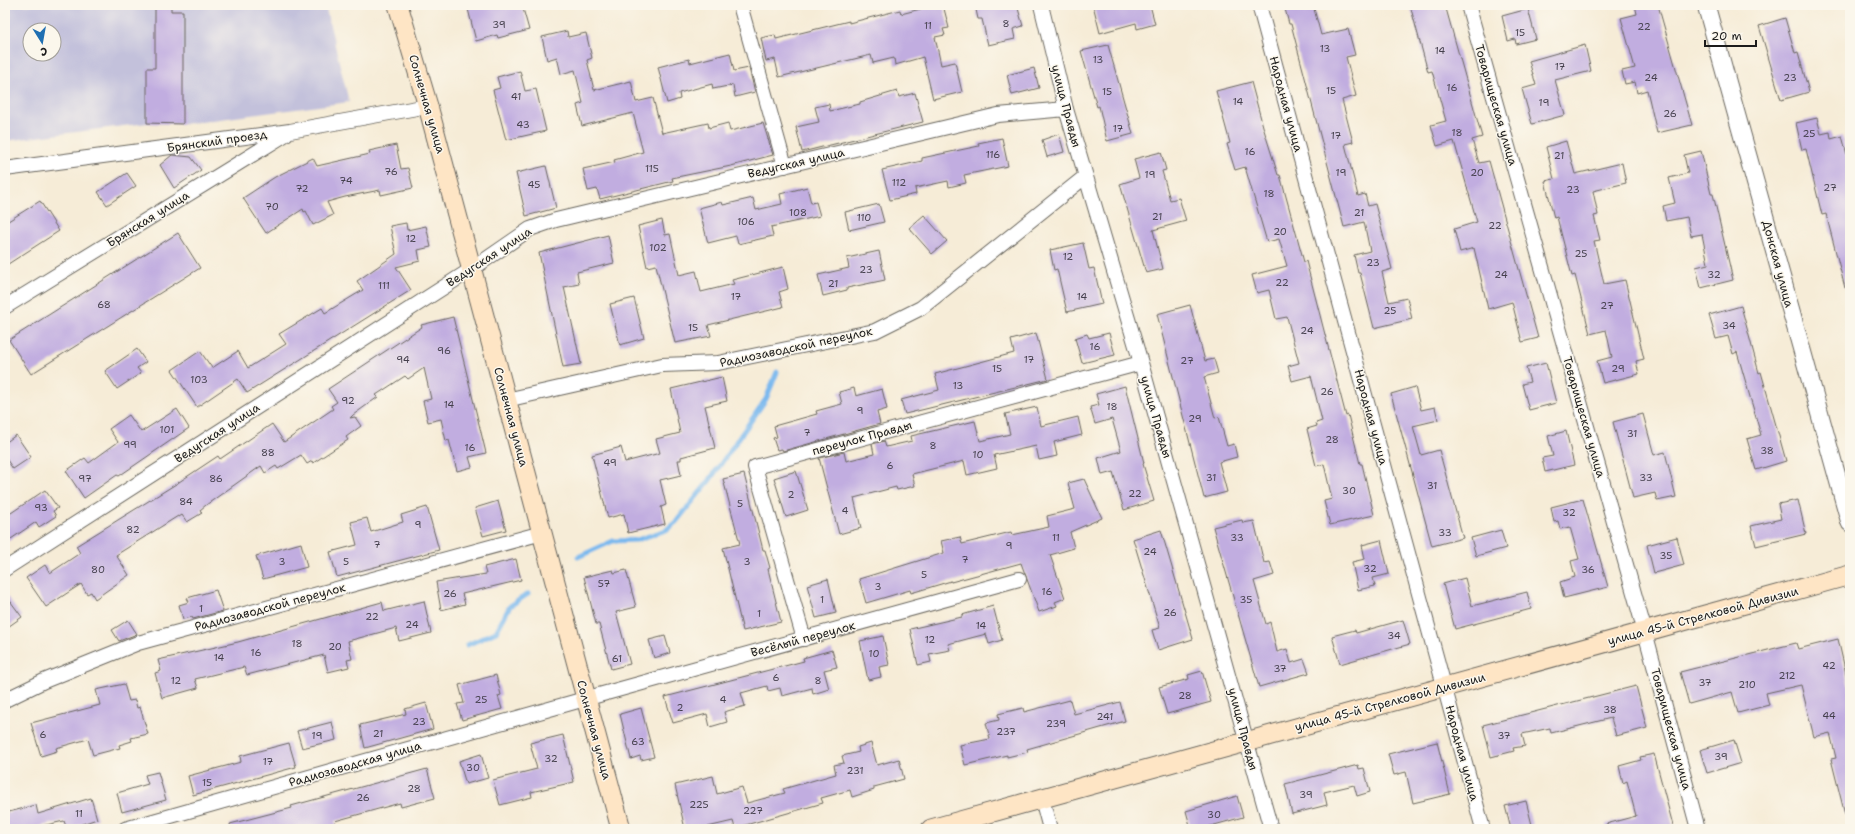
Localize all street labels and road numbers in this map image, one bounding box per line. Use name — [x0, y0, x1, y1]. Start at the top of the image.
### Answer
street label: Товарищеская улица — [1471, 43, 1521, 168]
street label: Солнечная улица — [405, 53, 449, 156]
street label: Народная улица — [1266, 54, 1307, 154]
street label: улица Правды — [1047, 63, 1085, 149]
street label: Брянский проезд — [166, 126, 268, 156]
street label: Ведугская улица — [746, 144, 846, 182]
street label: Брянская улица — [104, 187, 193, 251]
street label: Донская улица — [1759, 219, 1797, 310]
street label: Ведугская улица — [443, 223, 535, 291]
street label: Радиозаводской переулок — [718, 323, 874, 371]
street label: Товарищеская улица — [1559, 355, 1609, 480]
street label: Солнечная улица — [490, 366, 532, 469]
street label: Народная улица — [1351, 367, 1392, 467]
street label: улица Правды — [1137, 374, 1175, 460]
street label: Ведугская улица — [171, 399, 263, 467]
street label: переулок Правды — [810, 417, 914, 459]
street label: Радиозаводской переулок — [193, 579, 348, 635]
street label: улица 45-й Стрелковой Дивизии — [1606, 583, 1800, 649]
street label: Весёлый переулок — [749, 617, 858, 661]
street label: Товарищеская улица — [1647, 666, 1695, 792]
street label: улица 45-й Стрелковой Дивизии — [1293, 669, 1487, 735]
street label: Солнечная улица — [573, 679, 615, 782]
street label: улица Правды — [1224, 686, 1262, 772]
street label: Народная улица — [1442, 703, 1483, 803]
street label: Радиозаводская улица — [287, 737, 423, 791]

